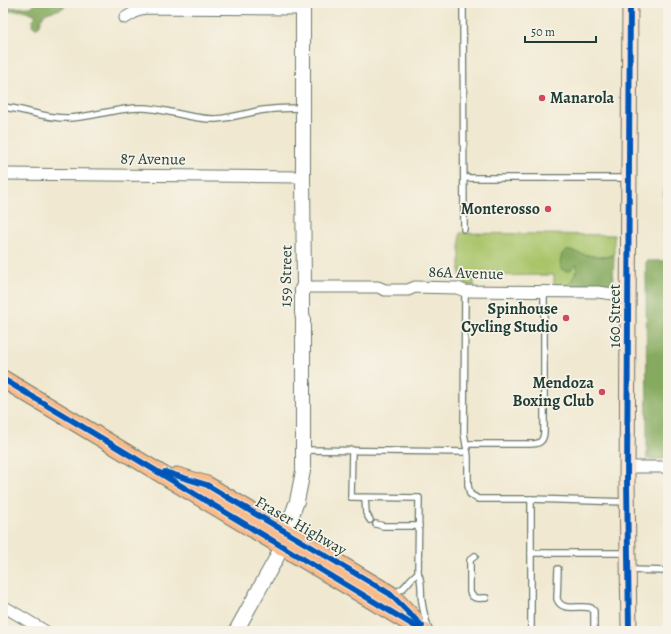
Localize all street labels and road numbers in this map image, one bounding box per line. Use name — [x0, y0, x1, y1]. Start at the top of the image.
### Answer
street label: 87 Avenue — [120, 147, 186, 171]
street label: 159 Street — [274, 245, 298, 307]
street label: 86A Avenue — [428, 261, 504, 285]
street label: 160 Street — [604, 284, 626, 348]
street label: Fraser Highway — [251, 491, 351, 561]

